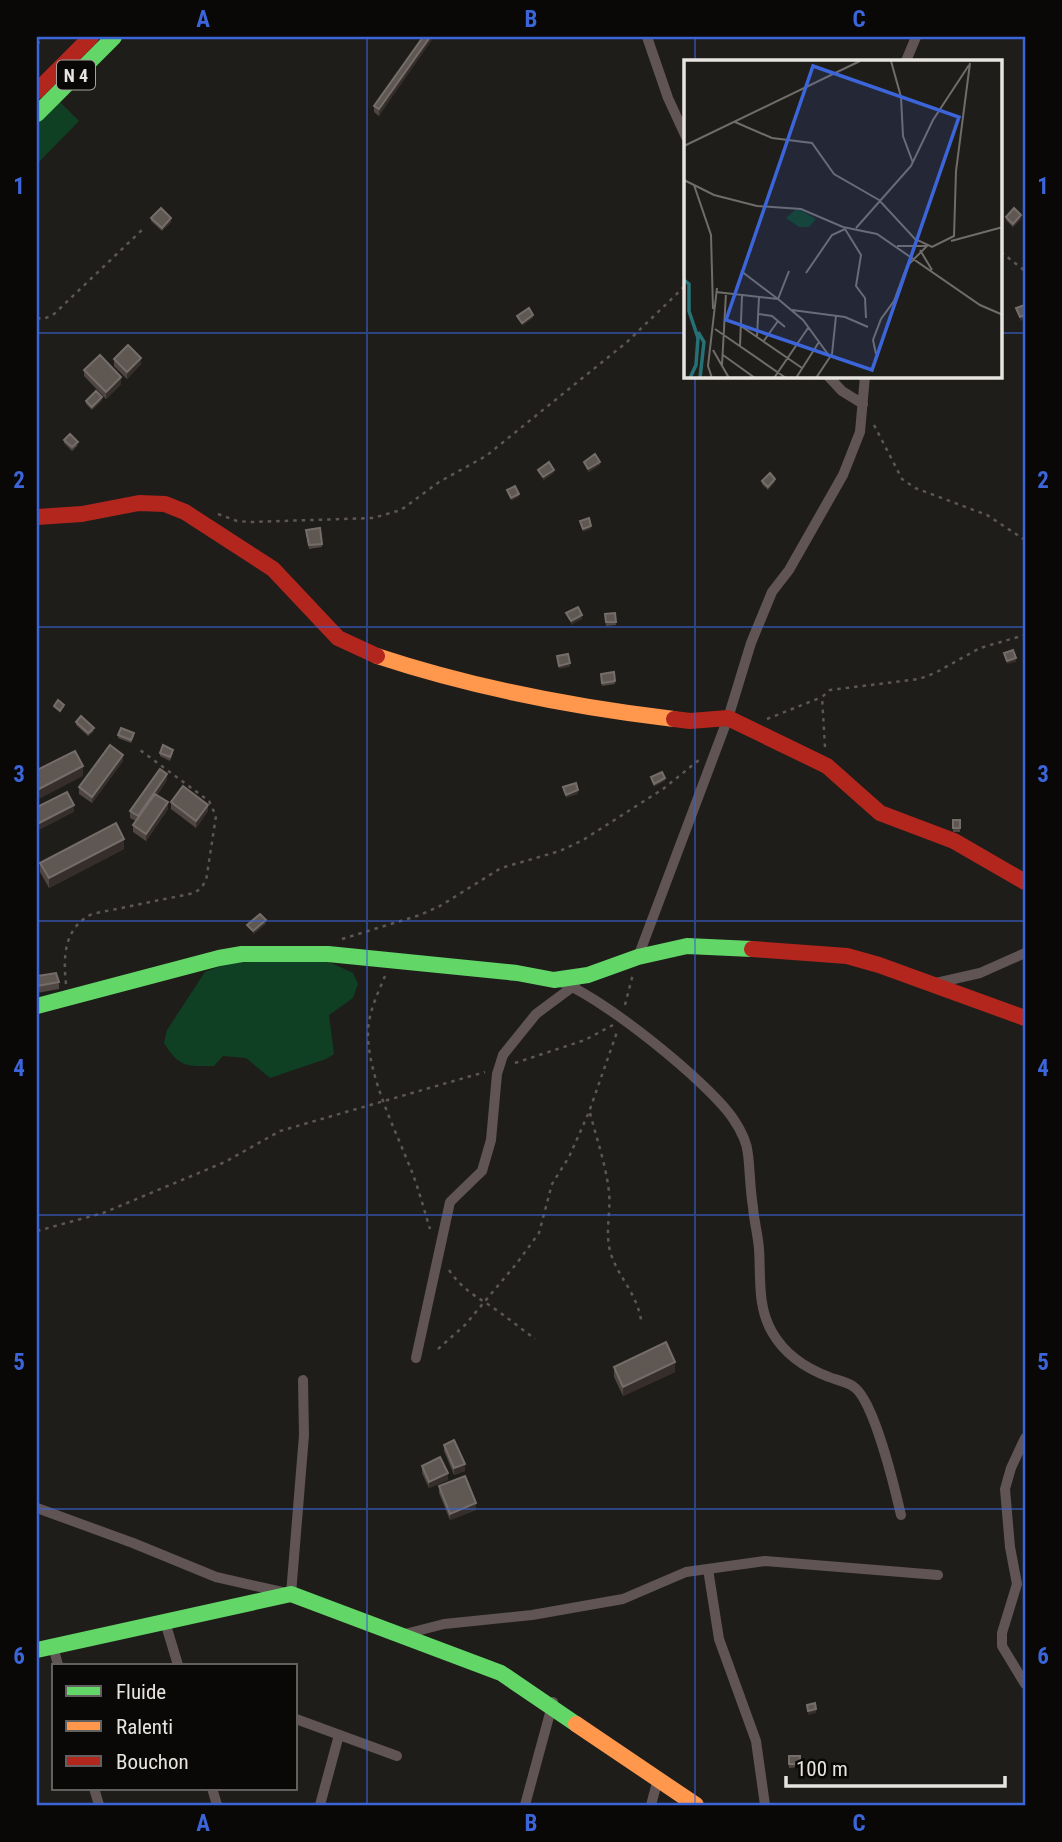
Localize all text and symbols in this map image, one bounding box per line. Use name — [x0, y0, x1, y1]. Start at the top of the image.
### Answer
text: A — [196, 6, 210, 33]
text: B — [525, 6, 537, 33]
text: C — [852, 6, 866, 33]
road number: N 4 — [57, 60, 95, 90]
inset map — [684, 60, 1002, 378]
text: 1 — [13, 173, 25, 200]
text: 1 — [1037, 173, 1049, 200]
text: 2 — [13, 467, 25, 494]
text: 2 — [1037, 467, 1049, 494]
text: 3 — [13, 761, 25, 788]
text: 3 — [1037, 761, 1049, 788]
text: 4 — [13, 1055, 25, 1082]
text: 4 — [1037, 1055, 1049, 1082]
text: 5 — [13, 1349, 25, 1376]
text: 5 — [1037, 1349, 1049, 1376]
text: 6 — [13, 1643, 25, 1670]
text: 6 — [1037, 1643, 1049, 1670]
legend — [52, 1664, 298, 1790]
text: Fluide — [116, 1680, 166, 1704]
text: Ralenti — [116, 1715, 173, 1739]
scale bar — [786, 1744, 1004, 1788]
text: Bouchon — [116, 1750, 189, 1774]
text: 100 m — [796, 1757, 848, 1781]
text: A — [196, 1810, 210, 1837]
text: B — [525, 1810, 537, 1837]
text: C — [852, 1810, 866, 1837]

